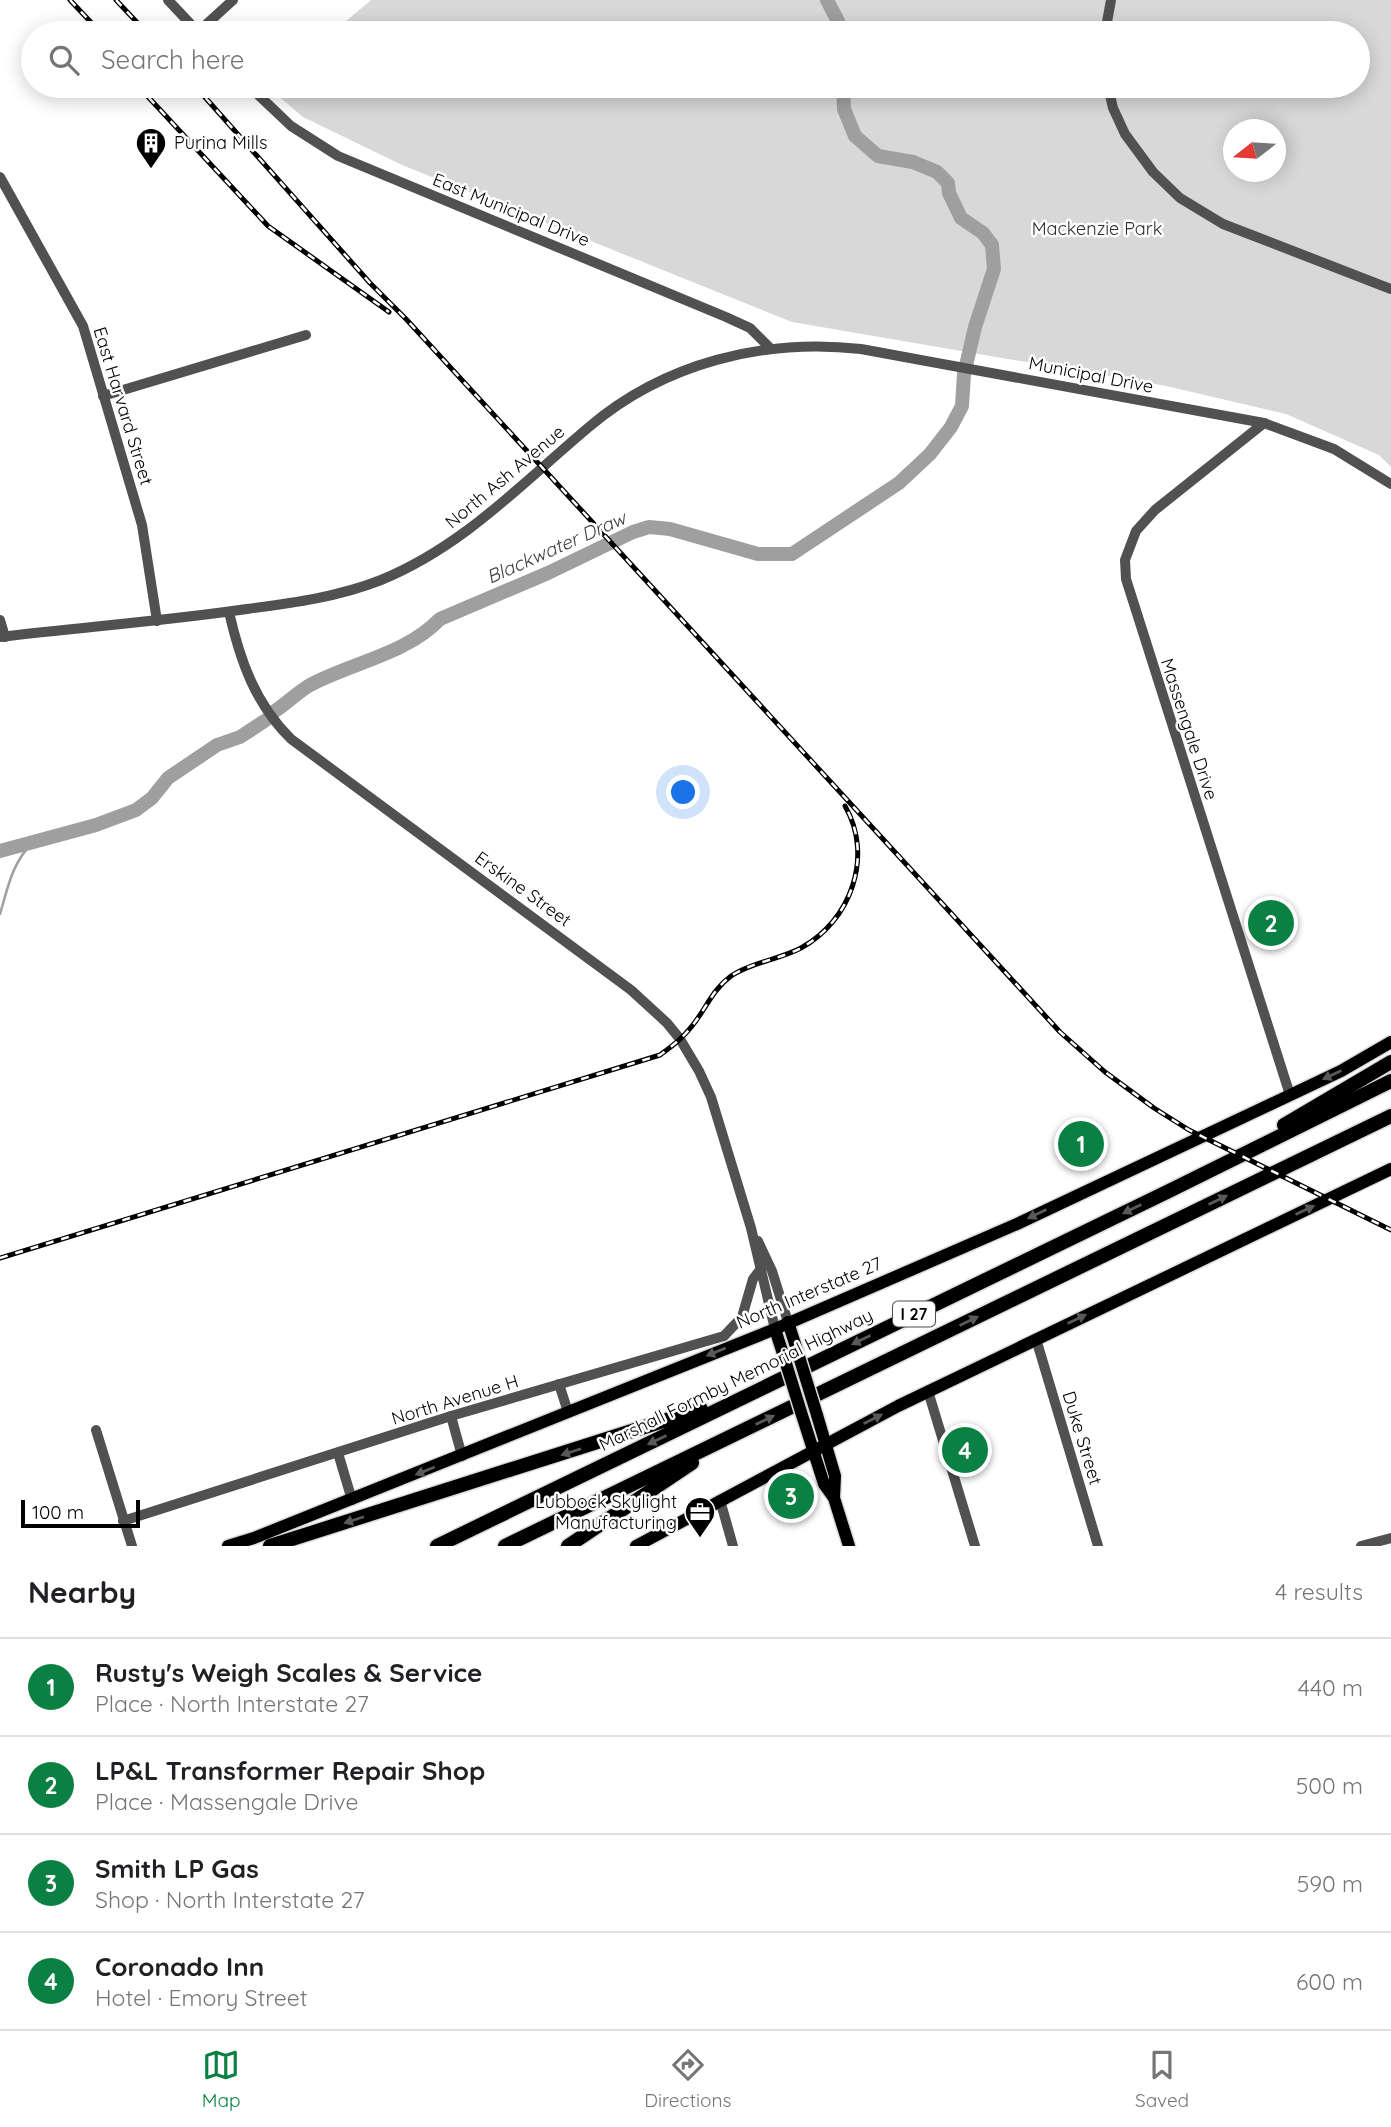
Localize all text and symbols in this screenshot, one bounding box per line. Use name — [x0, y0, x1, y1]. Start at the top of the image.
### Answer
search box — [21, 21, 1370, 98]
icon: search — [45, 41, 83, 79]
text: Search here — [101, 43, 245, 76]
north arrow — [1223, 119, 1286, 182]
building icon: Purina Mills — [134, 126, 168, 170]
place label: Purina Mills — [174, 131, 267, 154]
street label: East Municipal Drive — [429, 168, 593, 252]
park label: Mackenzie Park — [1032, 217, 1162, 240]
street label: East Harvard Street — [88, 324, 158, 488]
street label: Municipal Drive — [1027, 351, 1156, 398]
street label: North Ash Avenue — [440, 420, 569, 533]
water label: Blackwater Draw — [483, 505, 631, 588]
street label: Massengale Drive — [1156, 655, 1223, 803]
your location — [666, 775, 700, 809]
street label: Erskine Street — [471, 846, 576, 931]
pin: 2 — [1248, 897, 1294, 949]
one-way arrow — [1321, 1070, 1342, 1081]
pin: 1 — [1058, 1118, 1104, 1170]
one-way arrow — [1208, 1195, 1228, 1206]
one-way arrow — [1122, 1203, 1142, 1215]
one-way arrow — [1295, 1204, 1315, 1216]
one-way arrow — [1027, 1208, 1047, 1220]
street label: North Interstate 27 — [733, 1252, 885, 1334]
road number: I 27 — [893, 1302, 935, 1326]
street label: Marshall Formby Memorial Highway — [595, 1303, 876, 1456]
one-way arrow — [1067, 1313, 1087, 1324]
one-way arrow — [959, 1315, 979, 1326]
one-way arrow — [851, 1334, 871, 1346]
one-way arrow — [705, 1347, 726, 1358]
street label: North Avenue H — [389, 1369, 521, 1430]
street label: Duke Street — [1057, 1388, 1108, 1487]
one-way arrow — [863, 1413, 883, 1425]
one-way arrow — [755, 1415, 775, 1426]
pin: 4 — [942, 1424, 988, 1476]
one-way arrow — [647, 1434, 667, 1445]
one-way arrow — [560, 1447, 581, 1458]
one-way arrow — [414, 1465, 435, 1476]
pin: 3 — [768, 1470, 814, 1522]
place label: Lubbock Skylight Manufacturing — [535, 1490, 677, 1534]
office icon: Lubbock Skylight Manufacturing — [683, 1495, 717, 1539]
scale bar — [21, 1497, 140, 1529]
text: 100 m — [32, 1500, 84, 1524]
one-way arrow — [343, 1516, 364, 1526]
text: Nearby — [28, 1573, 136, 1611]
text: 4 results — [1275, 1577, 1363, 1606]
text: Rusty's Weigh Scales & Service — [95, 1656, 482, 1689]
text: 1 — [47, 1673, 55, 1702]
text: 440 m — [1298, 1673, 1363, 1702]
text: Place · North Interstate 27 — [95, 1689, 369, 1718]
text: LP&L Transformer Repair Shop — [95, 1754, 485, 1787]
text: 2 — [44, 1771, 58, 1800]
text: 500 m — [1296, 1771, 1363, 1800]
text: Place · Massengale Drive — [95, 1787, 359, 1816]
text: Smith LP Gas — [95, 1852, 259, 1885]
text: 3 — [45, 1869, 57, 1898]
text: 590 m — [1297, 1869, 1363, 1898]
text: Shop · North Interstate 27 — [95, 1885, 365, 1914]
text: Coronado Inn — [95, 1950, 264, 1983]
text: 4 — [44, 1967, 58, 1996]
text: 600 m — [1296, 1967, 1363, 1996]
text: Hotel · Emory Street — [95, 1983, 307, 2012]
tab: Map — [202, 2046, 241, 2112]
tab: Directions — [644, 2046, 731, 2112]
tab: Saved — [1135, 2046, 1189, 2112]

